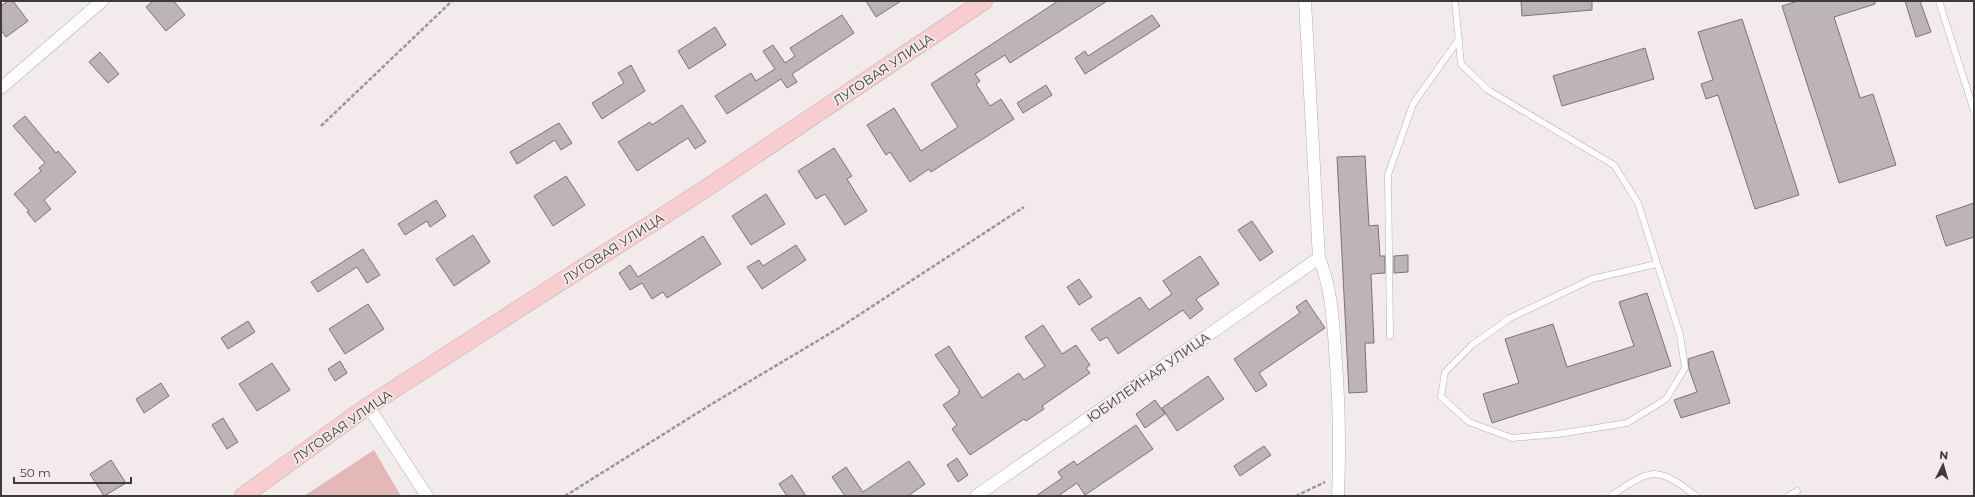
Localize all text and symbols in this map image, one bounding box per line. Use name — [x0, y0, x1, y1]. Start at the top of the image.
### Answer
street label: ЛУГОВАЯ УЛИЦА — [830, 29, 936, 109]
street label: ЛУГОВАЯ УЛИЦА — [559, 209, 667, 287]
street label: ЮБИЛЕЙНАЯ УЛИЦА — [1083, 328, 1213, 426]
street label: ЛУГОВАЯ УЛИЦА — [289, 386, 395, 466]
north arrow — [1923, 445, 1963, 485]
text: N — [1939, 448, 1949, 462]
scale bar — [14, 459, 131, 485]
text: 50 m — [20, 465, 51, 480]

